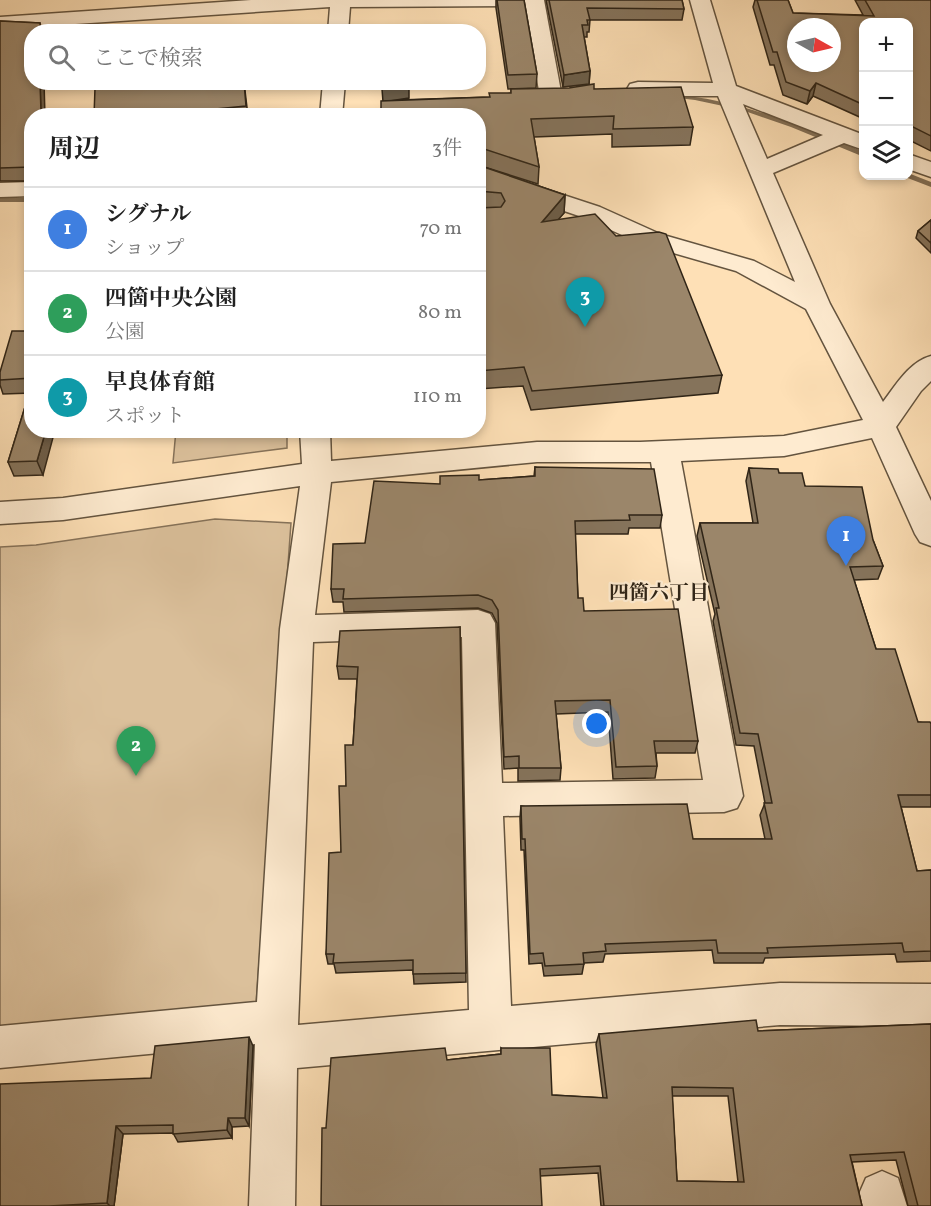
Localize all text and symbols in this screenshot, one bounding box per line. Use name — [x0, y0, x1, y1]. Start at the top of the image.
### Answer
north arrow — [787, 18, 841, 72]
map controls — [859, 18, 913, 180]
button: + — [859, 18, 913, 72]
search box — [24, 24, 486, 90]
icon: search — [45, 41, 78, 74]
text: ここで検索 — [93, 44, 203, 75]
button: − — [859, 72, 913, 126]
button: layers — [859, 126, 913, 180]
text: 周辺 — [48, 132, 100, 168]
text: 3件 — [432, 135, 462, 163]
text: シグナル — [105, 200, 191, 231]
text: 1 — [63, 215, 72, 243]
text: 70 m — [419, 215, 462, 243]
text: ショップ — [105, 235, 185, 263]
pin: 3 — [566, 278, 604, 327]
text: 四箇中央公園 — [105, 284, 237, 315]
text: 2 — [62, 299, 73, 327]
text: 80 m — [418, 299, 462, 327]
text: 公園 — [105, 319, 145, 347]
text: 早良体育館 — [105, 368, 215, 399]
text: 3 — [62, 383, 73, 411]
text: 110 m — [413, 383, 462, 411]
text: スポット — [105, 403, 185, 431]
pin: 1 — [826, 516, 866, 566]
district label: 四箇六丁目 — [609, 580, 709, 608]
your location — [582, 709, 611, 738]
pin: 2 — [116, 726, 156, 776]

